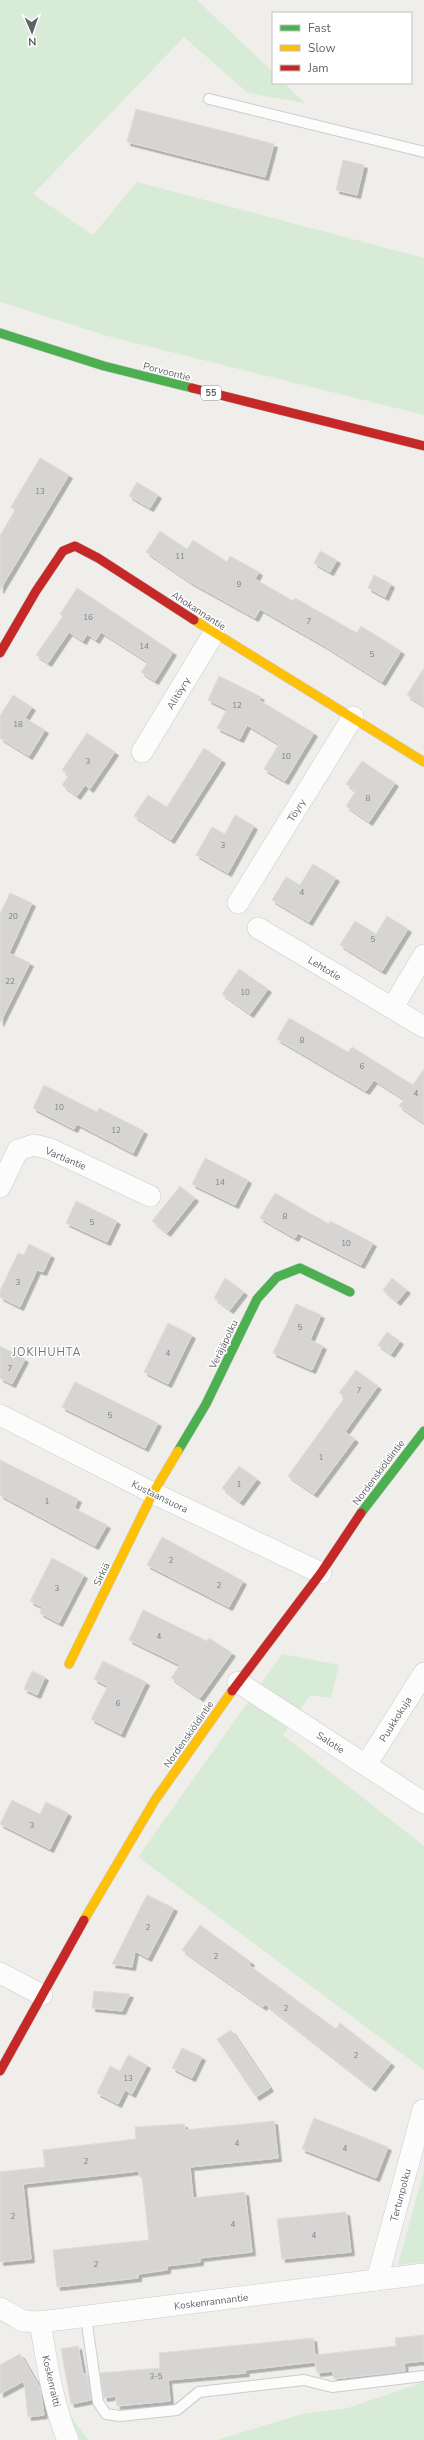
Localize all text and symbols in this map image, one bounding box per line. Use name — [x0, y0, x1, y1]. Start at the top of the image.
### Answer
north arrow — [12, 12, 52, 52]
legend — [272, 12, 412, 84]
text: Fast — [308, 20, 331, 36]
text: N — [28, 34, 37, 49]
text: Slow — [308, 40, 336, 56]
text: Jam — [307, 60, 329, 76]
street label: Porvoontie — [141, 359, 192, 385]
road number: 55 — [201, 386, 221, 400]
house number: 13 — [35, 486, 45, 497]
house number: 11 — [175, 551, 185, 562]
house number: 9 — [237, 579, 242, 590]
street label: Ahokannantie — [169, 588, 228, 634]
house number: 16 — [83, 612, 93, 623]
house number: 7 — [307, 616, 312, 627]
house number: 14 — [139, 641, 149, 652]
house number: 5 — [370, 649, 375, 660]
street label: Alitöyry — [164, 674, 194, 712]
house number: 12 — [232, 700, 242, 711]
house number: 18 — [13, 719, 23, 730]
house number: 10 — [281, 751, 291, 762]
house number: 3 — [86, 756, 91, 767]
house number: 8 — [366, 793, 371, 804]
street label: Töyry — [284, 796, 310, 825]
house number: 3 — [221, 840, 226, 851]
house number: 4 — [300, 887, 305, 898]
house number: 20 — [8, 911, 18, 922]
house number: 5 — [371, 934, 376, 945]
street label: Lehtotie — [305, 953, 344, 984]
house number: 22 — [5, 976, 15, 987]
house number: 10 — [240, 987, 250, 998]
house number: 8 — [300, 1035, 305, 1046]
house number: 6 — [360, 1061, 365, 1072]
house number: 4 — [414, 1088, 419, 1099]
house number: 10 — [54, 1102, 64, 1113]
house number: 12 — [111, 1125, 121, 1136]
street label: Vartiantie — [42, 1144, 88, 1174]
house number: 14 — [215, 1177, 225, 1188]
house number: 8 — [283, 1211, 288, 1222]
house number: 5 — [90, 1217, 95, 1228]
house number: 10 — [341, 1238, 351, 1249]
house number: 3 — [16, 1277, 21, 1288]
street label: Veräjäpolku — [206, 1318, 242, 1372]
house number: 5 — [298, 1322, 303, 1333]
district label: JOKIHUHTA — [11, 1345, 82, 1360]
house number: 4 — [166, 1348, 171, 1359]
house number: 7 — [8, 1363, 13, 1374]
house number: 7 — [357, 1385, 362, 1396]
house number: 5 — [108, 1410, 113, 1421]
street label: Nordenskiöldintie — [349, 1437, 408, 1508]
house number: 1 — [319, 1452, 324, 1463]
street label: Kustaansuora — [129, 1477, 190, 1517]
house number: 1 — [237, 1479, 242, 1490]
house number: 1 — [45, 1496, 50, 1507]
house number: 2 — [169, 1555, 174, 1566]
street label: Sirkiä — [90, 1560, 114, 1589]
house number: 2 — [217, 1580, 222, 1591]
house number: 3 — [55, 1583, 60, 1594]
house number: 4 — [157, 1631, 162, 1642]
street label: Puukkokuja — [376, 1694, 415, 1745]
house number: 6 — [116, 1698, 121, 1709]
street label: Nordenskiöldintie — [160, 1698, 217, 1771]
street label: Salotie — [314, 1729, 347, 1757]
house number: 3 — [30, 1820, 35, 1831]
house number: 2 — [146, 1922, 151, 1933]
house number: 2 — [214, 1951, 219, 1962]
house number: 2 — [284, 2003, 289, 2014]
house number: 2 — [354, 2050, 359, 2061]
house number: 13 — [123, 2073, 133, 2084]
house number: 4 — [235, 2138, 240, 2149]
house number: 4 — [343, 2143, 348, 2154]
house number: 2 — [84, 2156, 89, 2167]
street label: Tertunpolku — [387, 2167, 415, 2223]
house number: 2 — [11, 2211, 16, 2222]
house number: 4 — [231, 2219, 236, 2230]
house number: 4 — [312, 2230, 317, 2241]
house number: 2 — [94, 2259, 99, 2270]
street label: Koskenrannantie — [173, 2290, 249, 2313]
street label: Koskenraitti — [38, 2354, 64, 2408]
house number: 3-5 — [150, 2371, 163, 2382]

